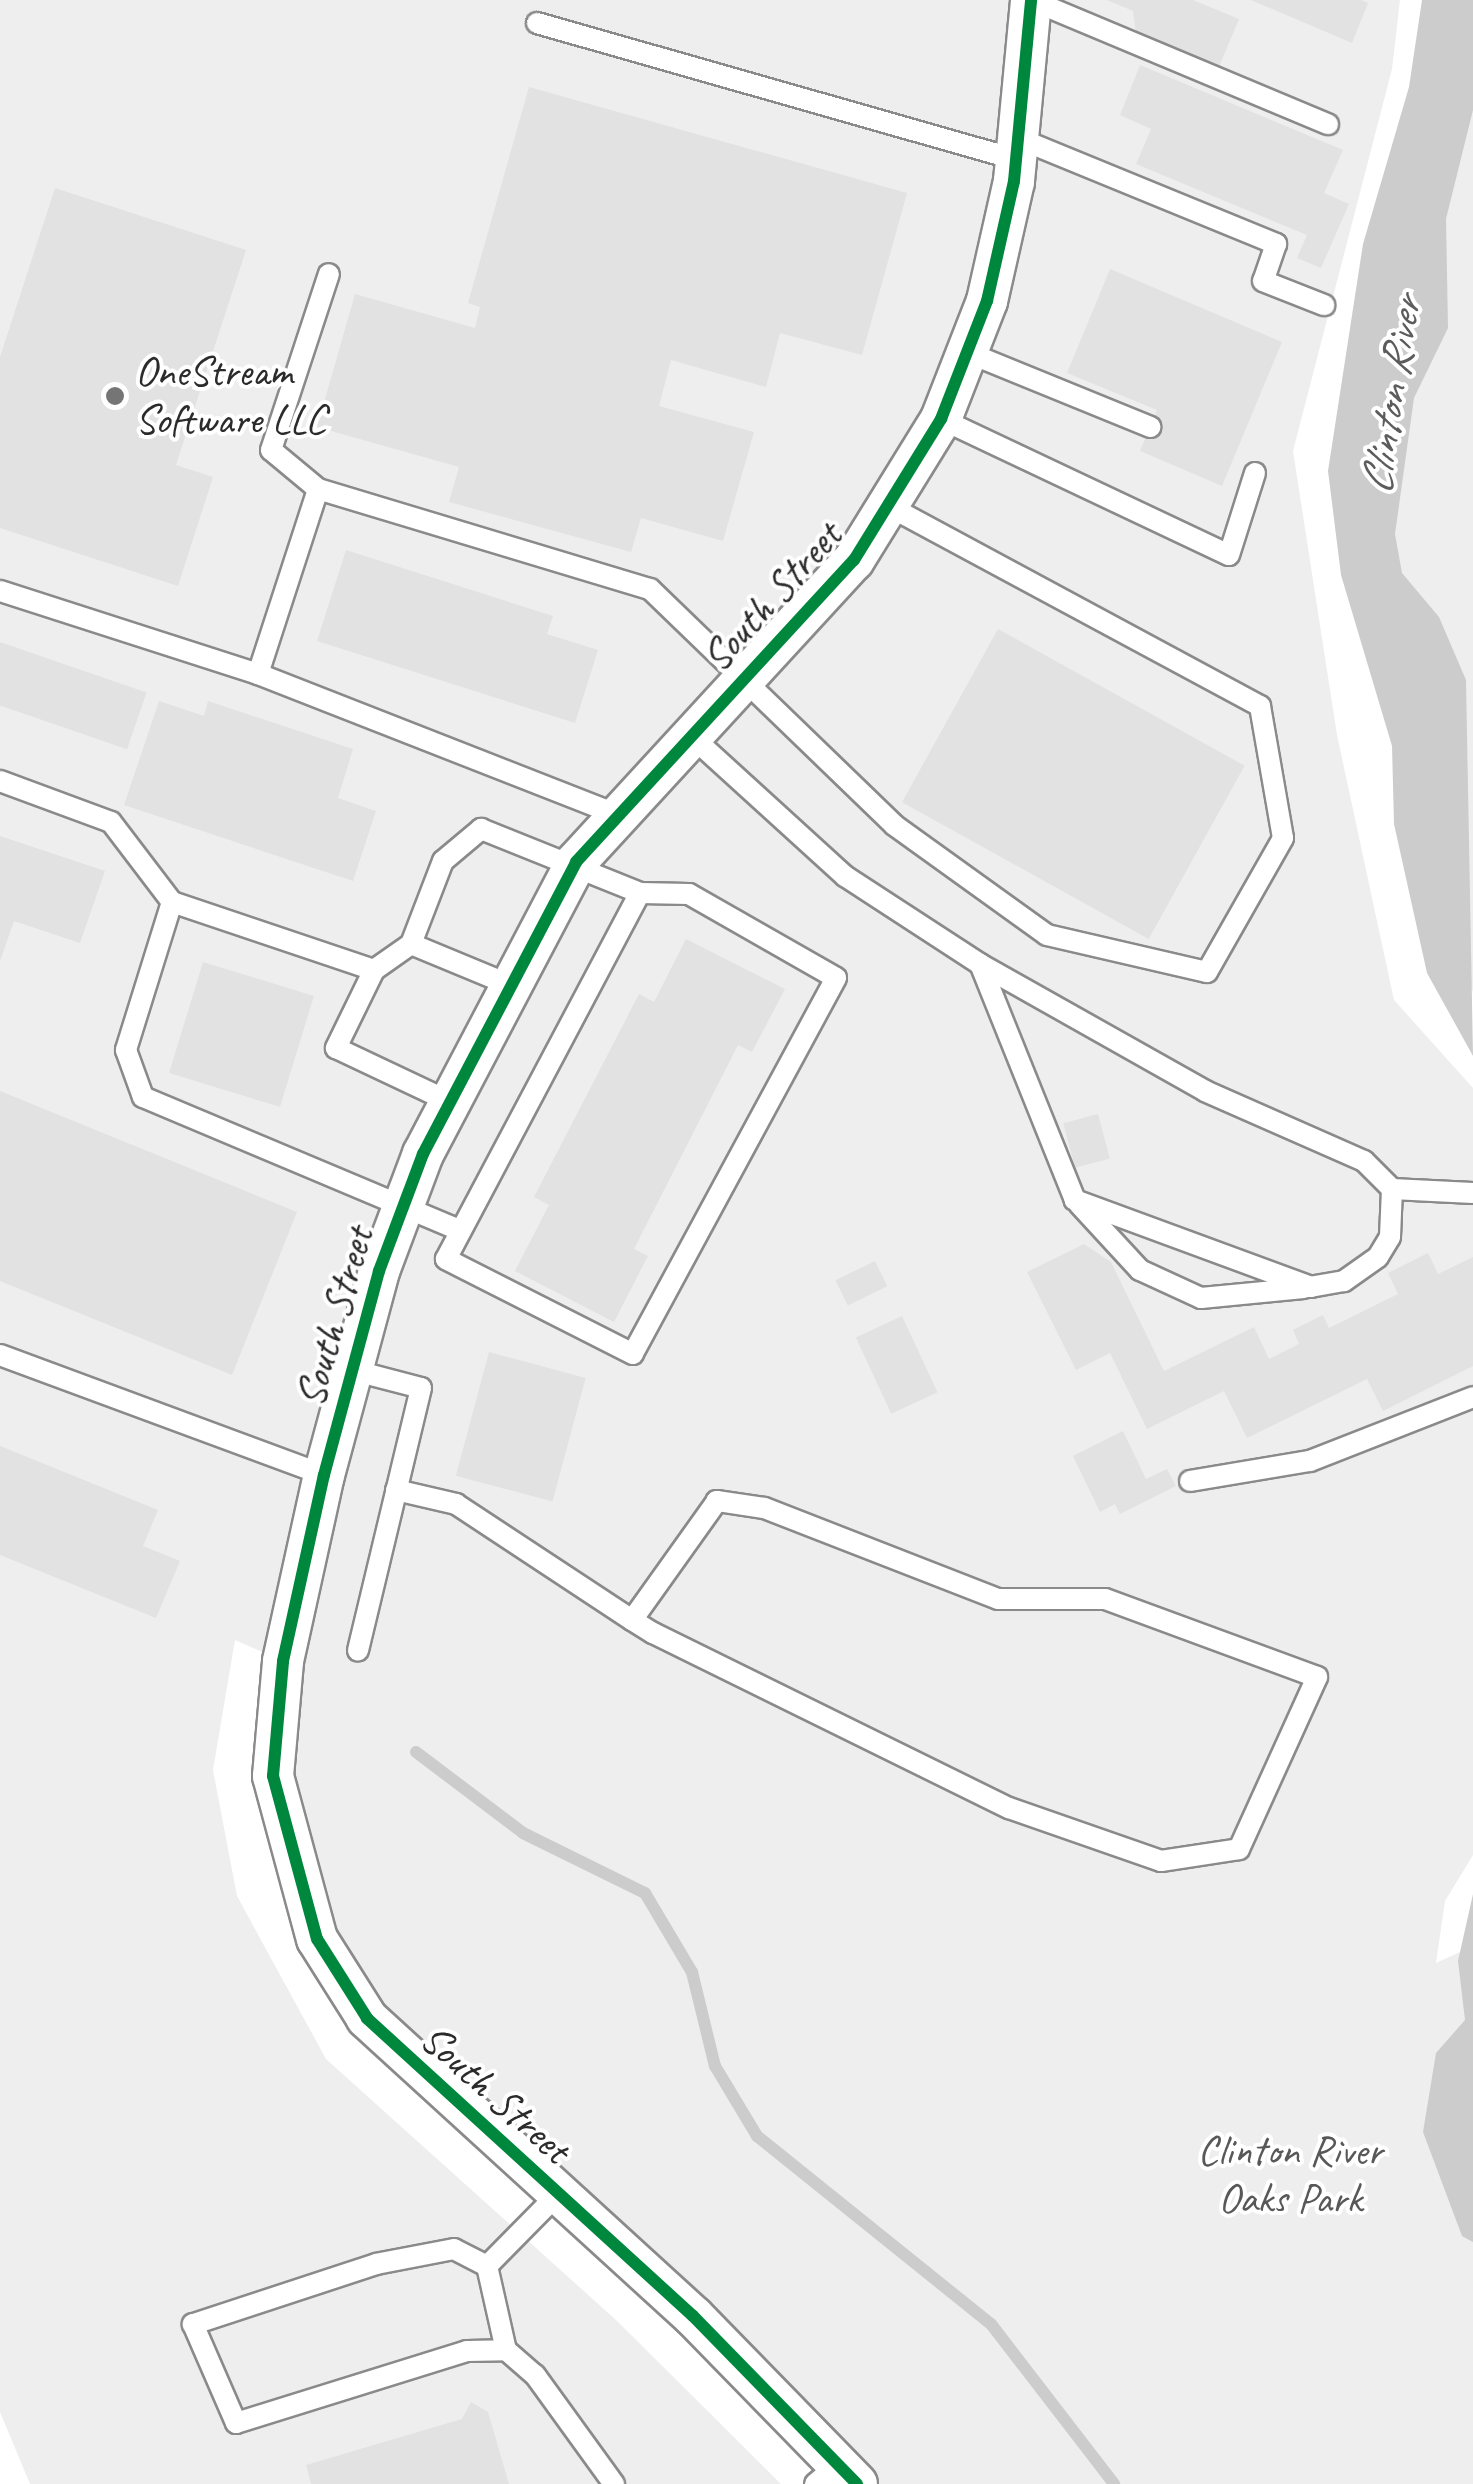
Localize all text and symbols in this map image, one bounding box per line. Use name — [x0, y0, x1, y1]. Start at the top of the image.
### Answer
water label: Clinton River — [1349, 294, 1433, 498]
place label: OneStream Software LLC — [135, 347, 326, 446]
marker: OneStream Software LLC — [104, 385, 126, 407]
street label: South Street — [691, 511, 853, 683]
street label: South Street — [285, 1221, 385, 1413]
street label: South Street — [409, 2013, 581, 2175]
park label: Clinton River Oaks Park — [1197, 2126, 1383, 2224]

